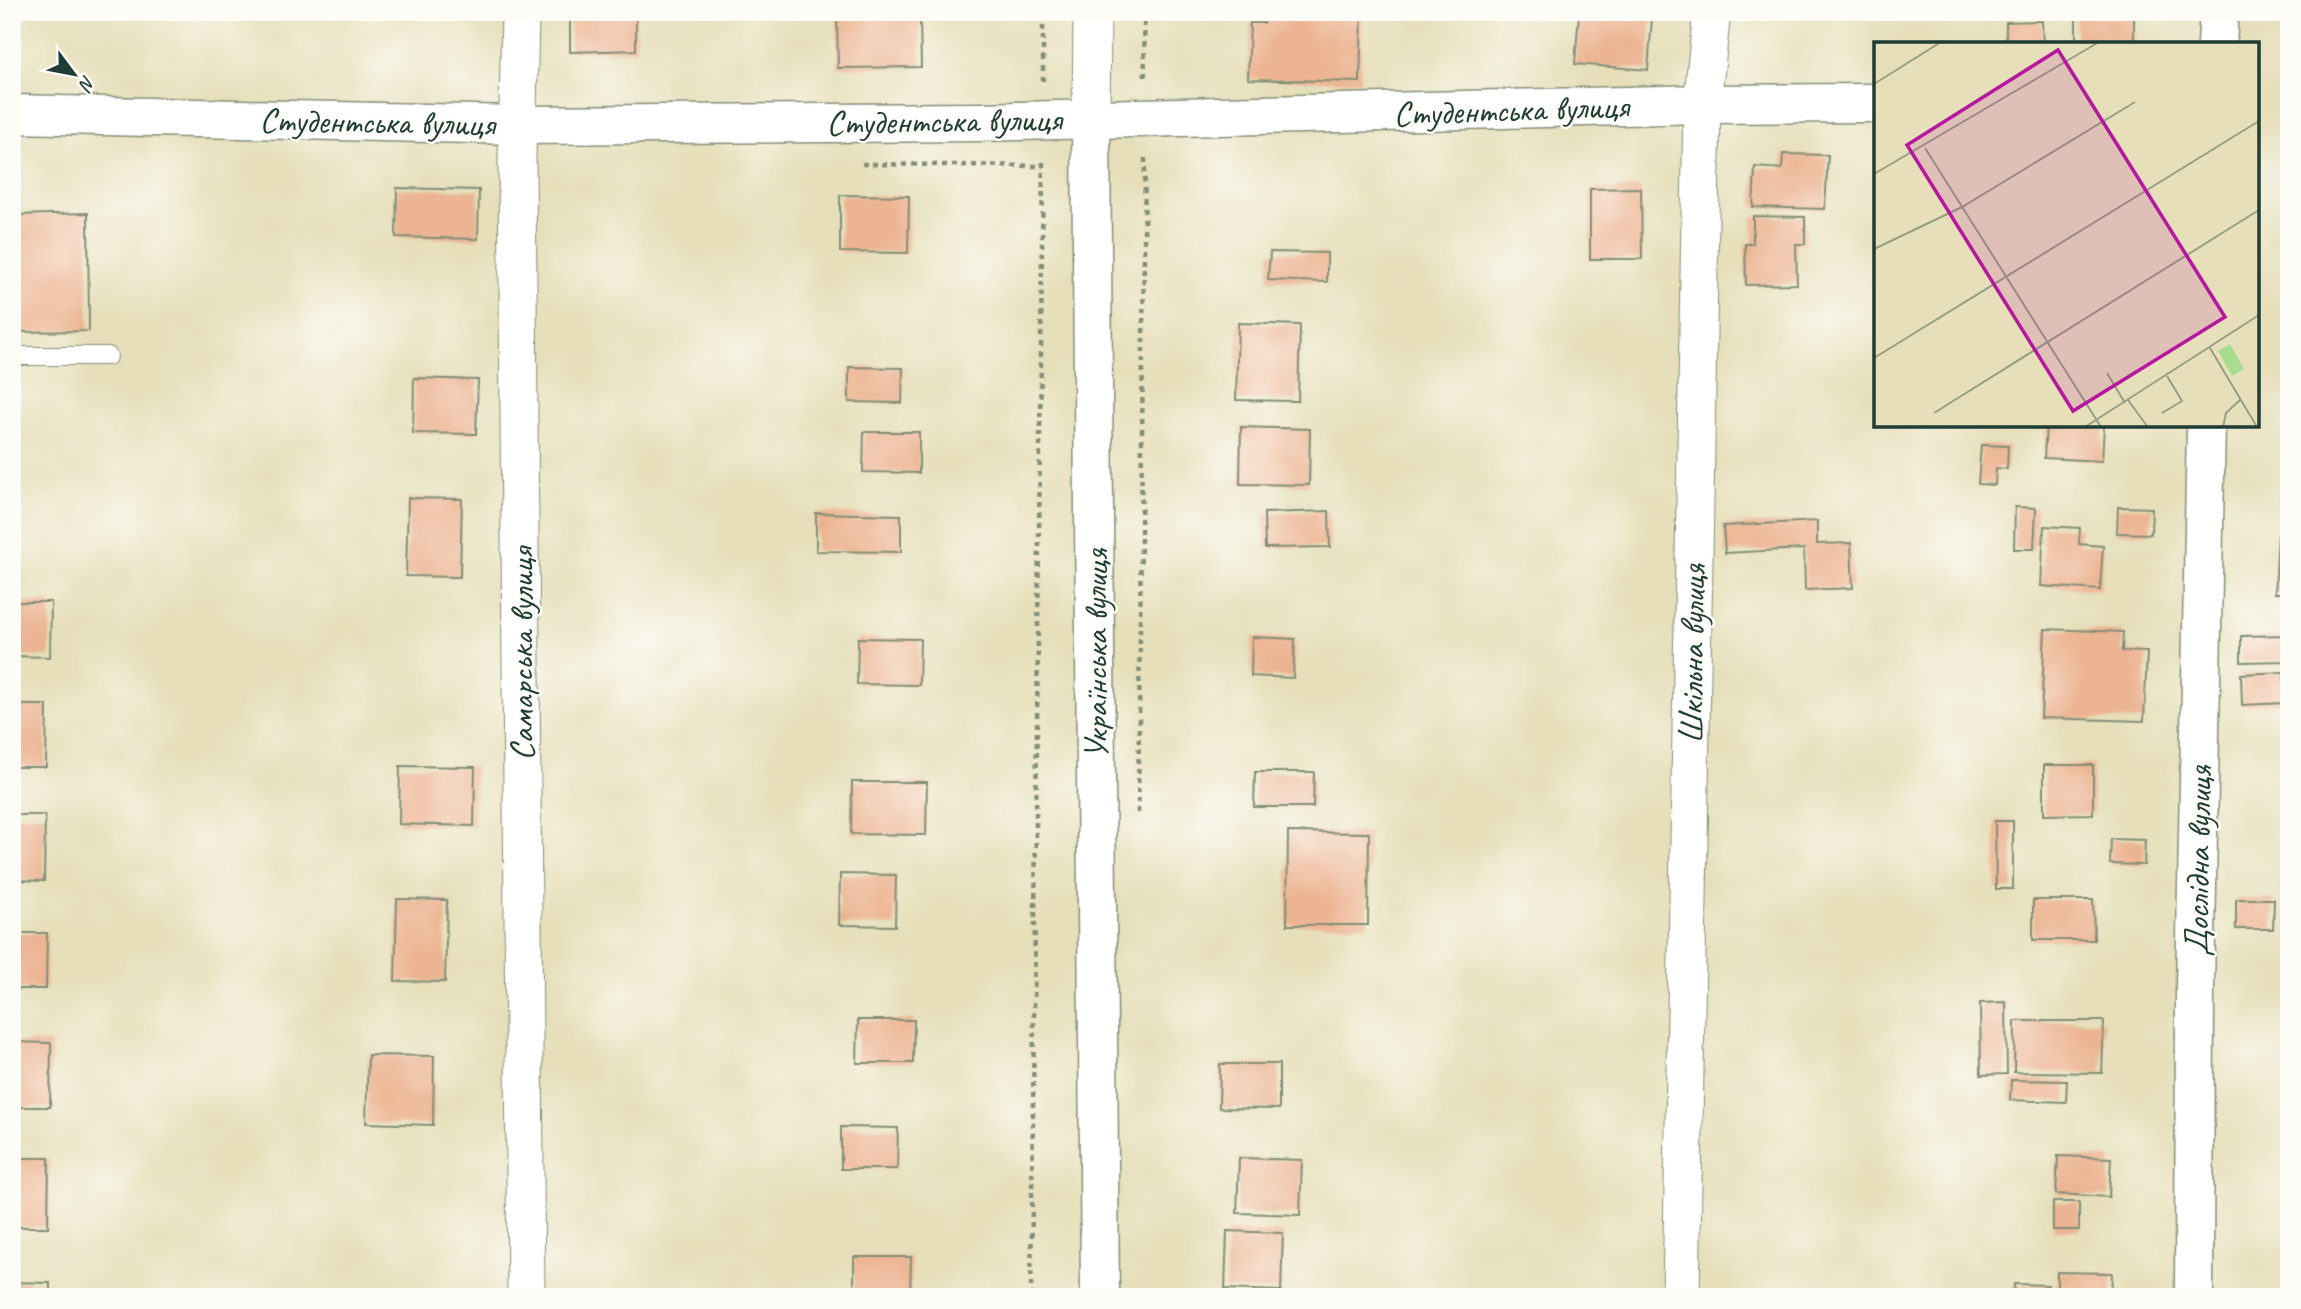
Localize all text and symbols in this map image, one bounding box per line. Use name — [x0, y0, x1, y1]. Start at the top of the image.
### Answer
north arrow — [38, 38, 108, 108]
inset map — [1874, 42, 2259, 427]
text: N — [73, 71, 101, 97]
street label: Студентська вулиця — [1393, 83, 1632, 137]
street label: Студентська вулиця — [826, 96, 1065, 146]
street label: Студентська вулиця — [259, 97, 498, 147]
street label: Самарська вулиця — [499, 544, 544, 761]
street label: Українська вулиця — [1073, 547, 1118, 759]
street label: Шкільна вулиця — [1668, 562, 1716, 744]
street label: Дослідна вулиця — [2174, 764, 2222, 957]

